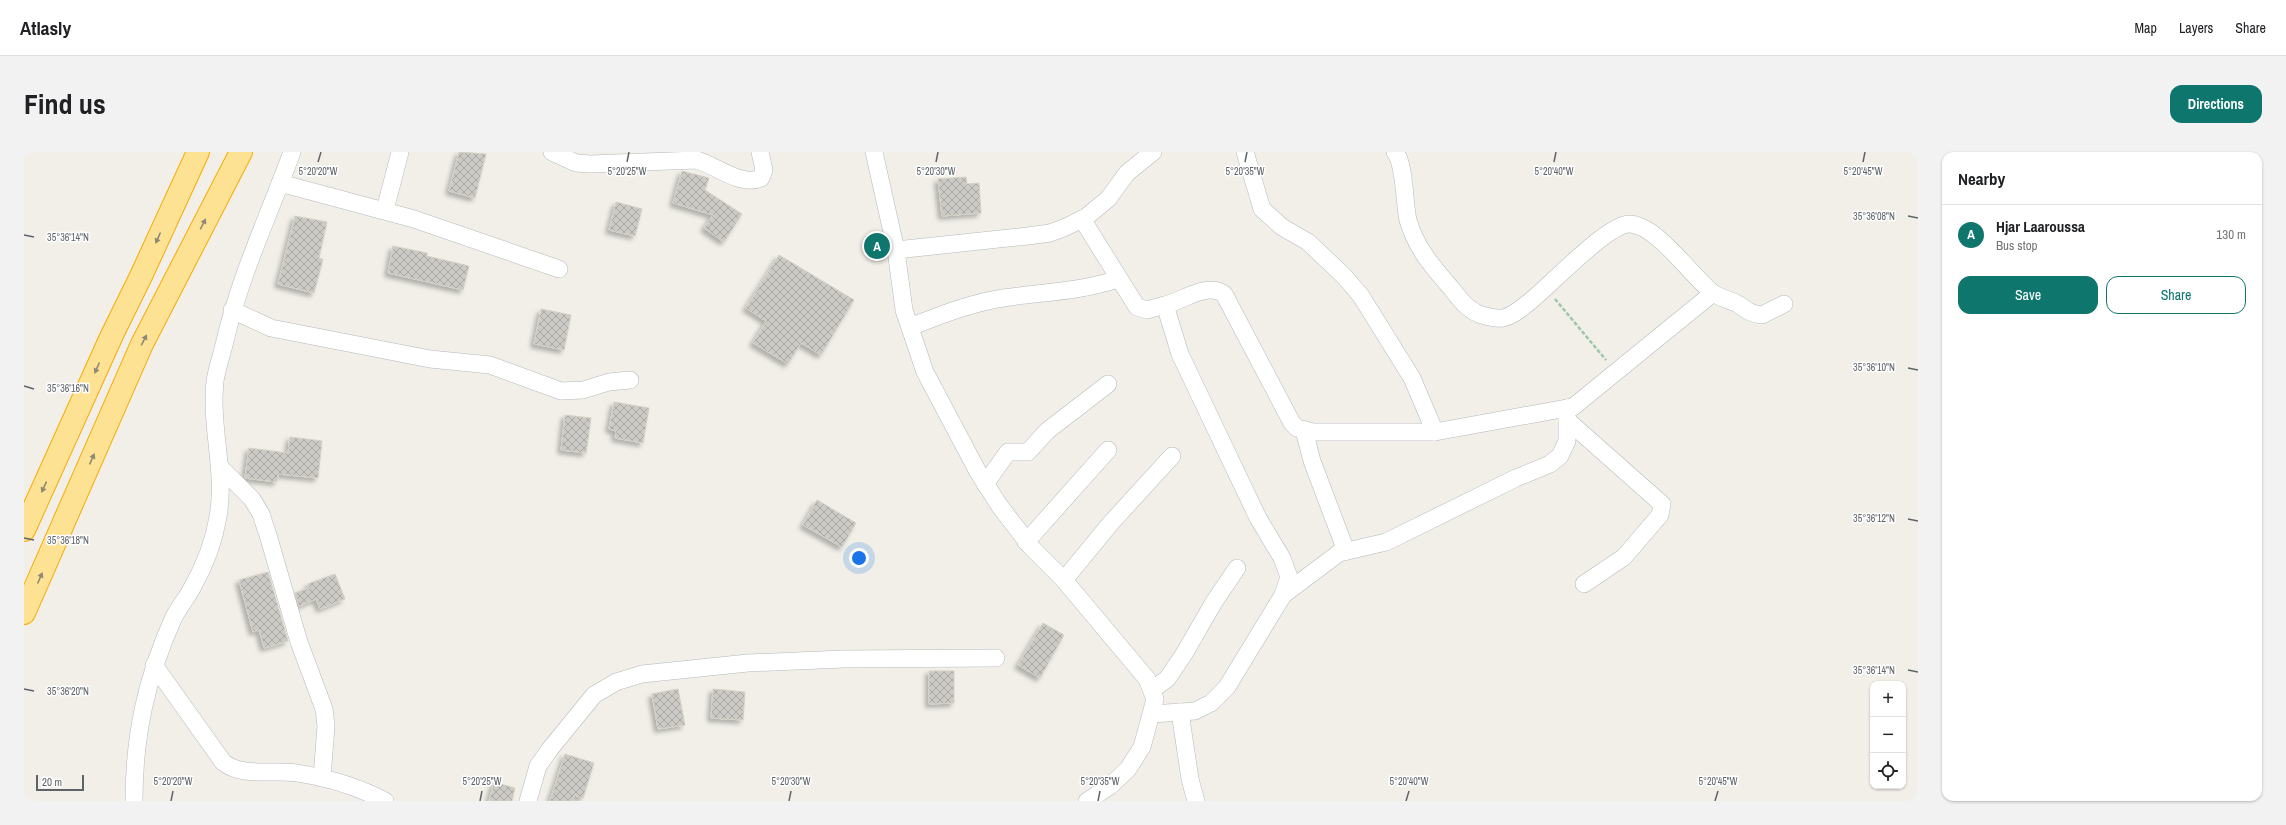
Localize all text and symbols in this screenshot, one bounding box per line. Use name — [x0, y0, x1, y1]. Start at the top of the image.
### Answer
text: Atlasly — [20, 15, 71, 41]
text: Map — [2135, 19, 2157, 37]
text: Layers — [2179, 19, 2213, 37]
text: Share — [2235, 19, 2266, 37]
text: Find us — [24, 85, 106, 123]
button: Directions — [2170, 85, 2262, 123]
text: 5°20'20"W — [298, 165, 338, 178]
text: 5°20'25"W — [607, 165, 647, 178]
text: 5°20'30"W — [916, 165, 956, 178]
text: 5°20'35"W — [1225, 165, 1265, 178]
text: 5°20'40"W — [1534, 165, 1574, 178]
text: 5°20'45"W — [1843, 165, 1883, 178]
text: Nearby — [1958, 167, 2005, 190]
text: 35°36'08"N — [1853, 210, 1895, 223]
text: Hjar Laaroussa — [1996, 216, 2085, 237]
one-way arrow — [200, 218, 206, 229]
text: A — [1967, 226, 1975, 243]
text: 130 m — [2216, 226, 2246, 243]
text: 35°36'14"N — [47, 231, 89, 244]
pin: A — [864, 231, 890, 261]
one-way arrow — [155, 233, 161, 244]
text: Bus stop — [1996, 237, 2037, 254]
button: Save — [1958, 276, 2098, 314]
button: Share — [2106, 276, 2246, 314]
one-way arrow — [141, 334, 147, 345]
text: 35°36'10"N — [1853, 361, 1895, 374]
one-way arrow — [93, 363, 99, 375]
text: 35°36'16"N — [47, 382, 89, 395]
one-way arrow — [89, 453, 95, 464]
one-way arrow — [40, 482, 46, 494]
text: 35°36'12"N — [1853, 512, 1895, 525]
text: 35°36'18"N — [47, 534, 89, 547]
your location — [849, 548, 869, 568]
one-way arrow — [37, 571, 43, 583]
text: 35°36'14"N — [1853, 664, 1895, 677]
map controls — [1870, 681, 1906, 789]
button: + — [1870, 681, 1906, 717]
text: 35°36'20"N — [47, 685, 89, 698]
button: − — [1870, 717, 1906, 753]
button: locate — [1870, 753, 1906, 789]
scale bar — [36, 773, 84, 792]
text: 20 m — [42, 775, 62, 789]
text: 5°20'20"W — [153, 775, 193, 788]
text: 5°20'25"W — [462, 775, 502, 788]
text: 5°20'30"W — [771, 775, 811, 788]
text: 5°20'35"W — [1080, 775, 1120, 788]
text: 5°20'40"W — [1389, 775, 1429, 788]
text: 5°20'45"W — [1698, 775, 1738, 788]

